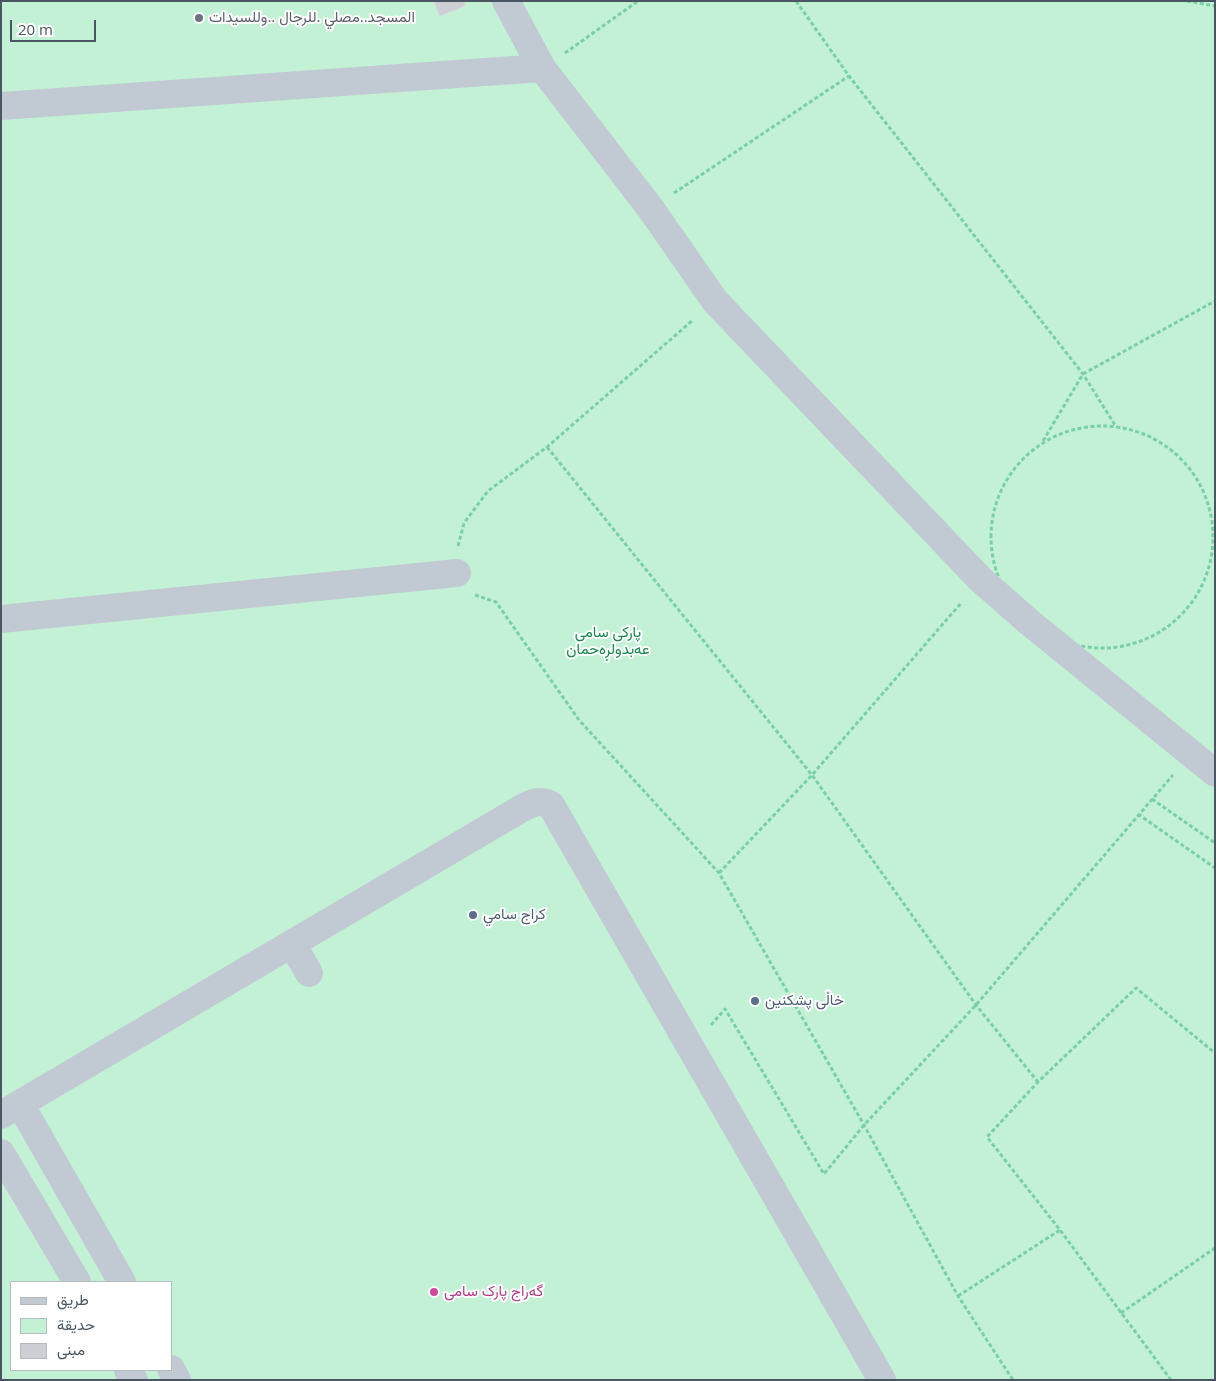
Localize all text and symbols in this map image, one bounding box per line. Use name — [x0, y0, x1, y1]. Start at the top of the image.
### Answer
place label: المسجد..مصلي .للرجال ..وللسيدات — [209, 9, 415, 27]
scale bar — [12, 10, 99, 42]
marker: المسجد..مصلي .للرجال ..وللسيدات — [193, 12, 205, 24]
text: 20 m — [18, 19, 53, 39]
park label: پارکی سامی عەبدولڕەحمان — [566, 624, 650, 659]
place label: کراج سامي — [483, 906, 546, 924]
marker: کراج سامي — [467, 909, 479, 921]
place label: خاڵی پشکنین — [765, 992, 844, 1010]
marker: خاڵی پشکنین — [749, 995, 761, 1007]
legend — [10, 1281, 172, 1371]
place label: گەراج پارک سامی — [444, 1283, 543, 1301]
marker: گەراج پارک سامی — [428, 1286, 440, 1298]
text: طريق — [57, 1289, 89, 1309]
text: حديقة — [57, 1314, 95, 1334]
text: مبنى — [57, 1339, 85, 1359]

